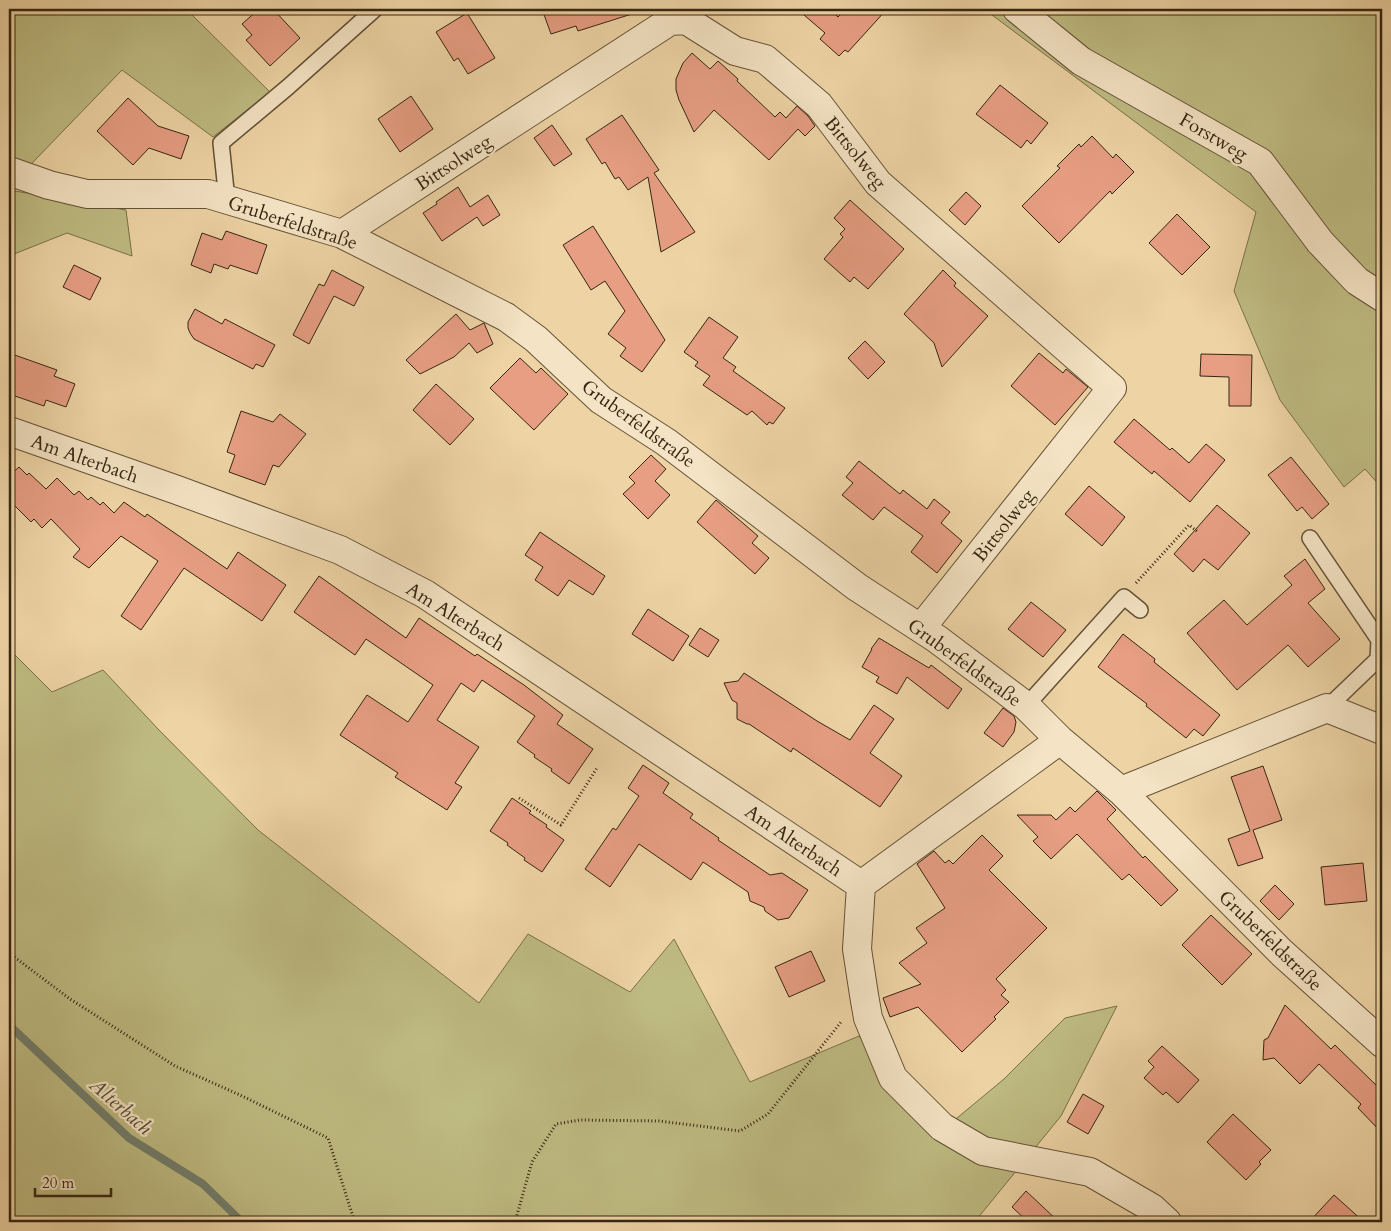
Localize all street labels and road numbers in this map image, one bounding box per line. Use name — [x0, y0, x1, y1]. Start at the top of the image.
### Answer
street label: Forstweg — [1175, 107, 1253, 167]
street label: Bittsolweg — [818, 111, 893, 195]
street label: Bittsolweg — [410, 128, 497, 197]
street label: Gruberfeldstraße — [224, 190, 361, 256]
street label: Gruberfeldstraße — [576, 374, 701, 474]
street label: Am Alterbach — [27, 428, 142, 490]
street label: Bittsolweg — [967, 483, 1041, 568]
street label: Am Alterbach — [401, 576, 510, 658]
street label: Gruberfeldstraße — [902, 613, 1027, 713]
street label: Am Alterbach — [740, 799, 848, 883]
street label: Gruberfeldstraße — [1213, 884, 1328, 997]

